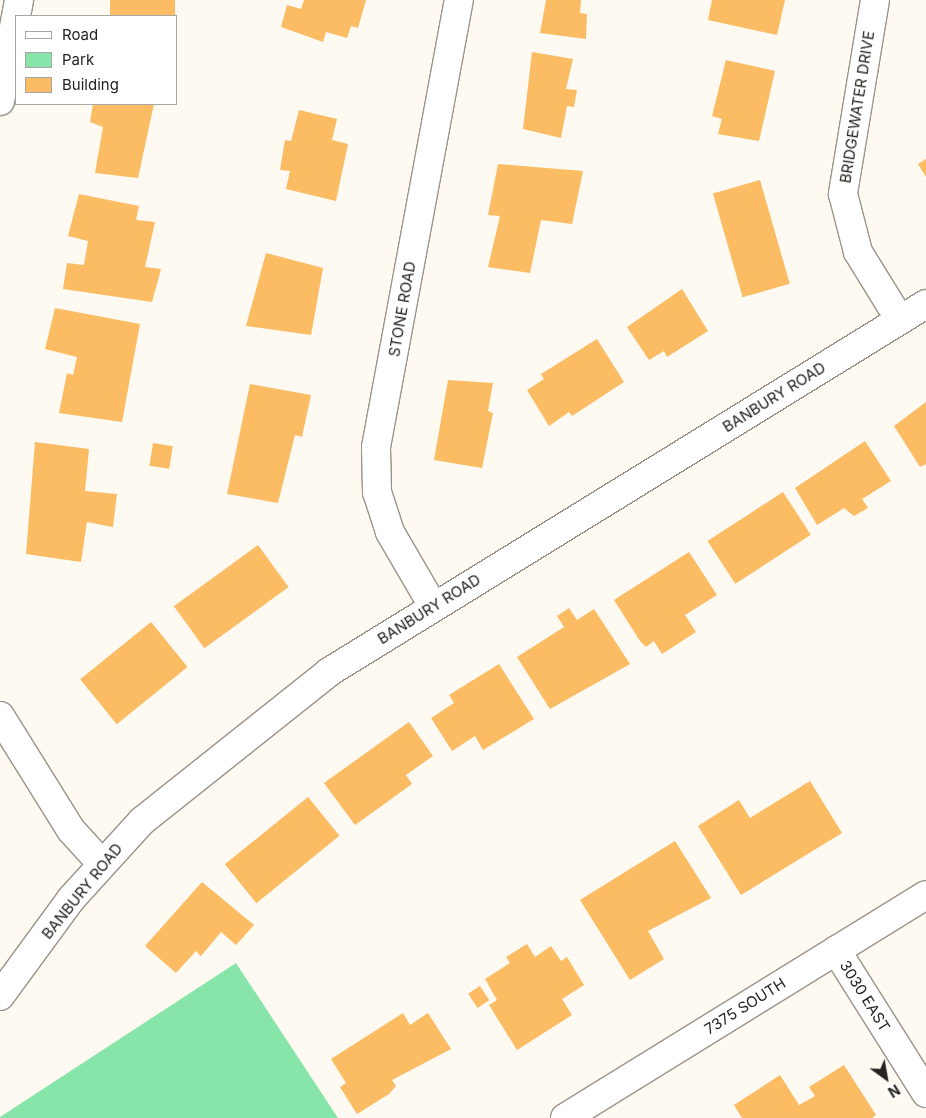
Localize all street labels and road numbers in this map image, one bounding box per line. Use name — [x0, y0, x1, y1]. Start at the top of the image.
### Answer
street label: BRIDGEWATER DRIVE — [836, 30, 878, 184]
street label: STONE ROAD — [385, 260, 419, 358]
street label: BANBURY ROAD — [719, 358, 829, 436]
street label: BANBURY ROAD — [374, 570, 484, 648]
street label: BANBURY ROAD — [38, 840, 126, 942]
street label: 3030 EAST — [836, 957, 894, 1035]
street label: 7375 SOUTH — [701, 974, 789, 1038]

